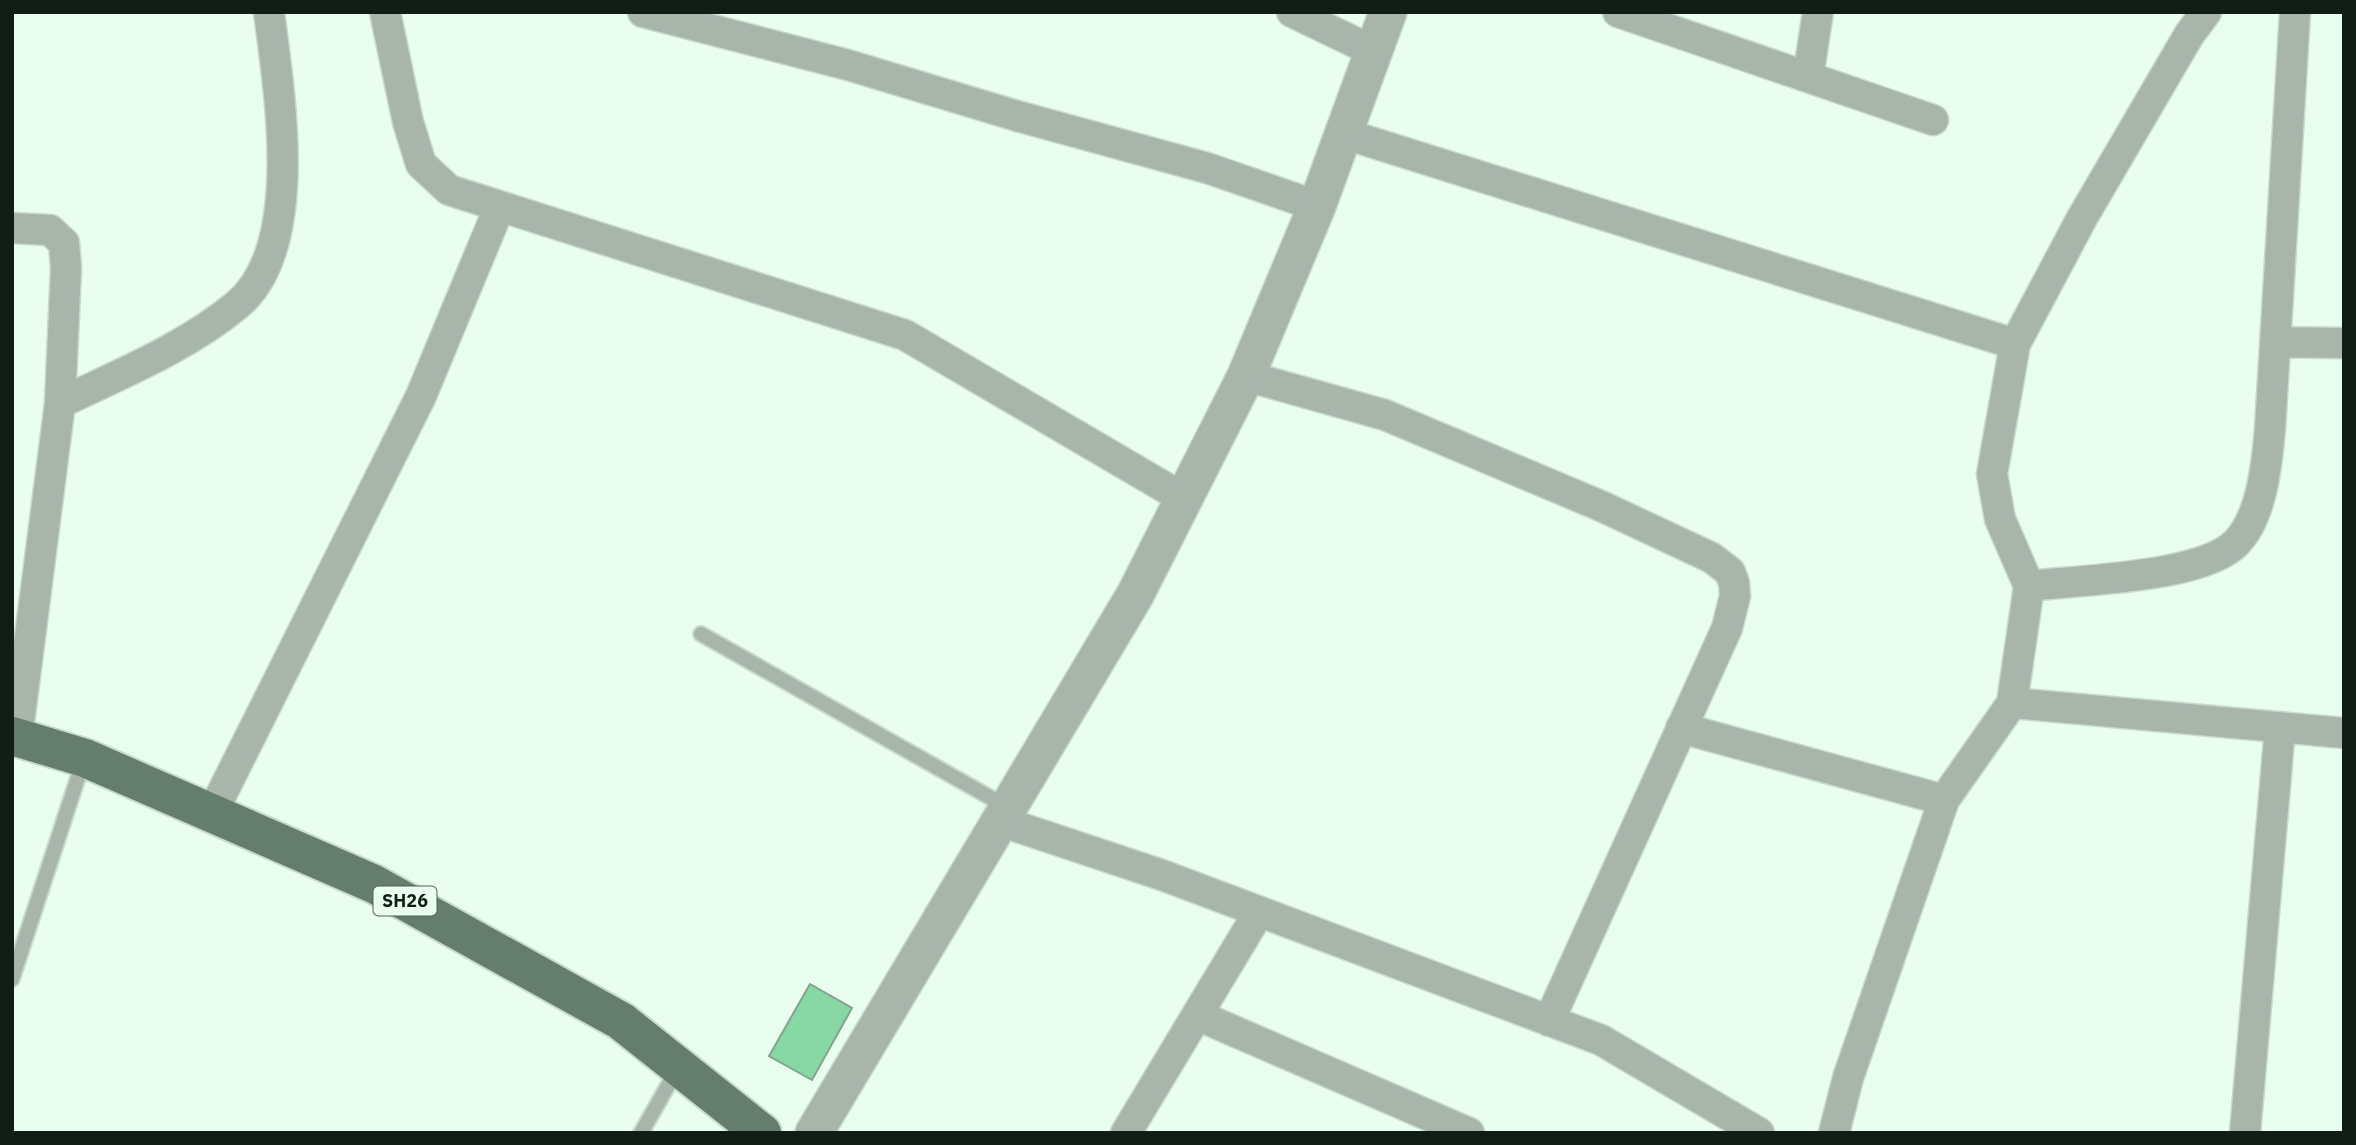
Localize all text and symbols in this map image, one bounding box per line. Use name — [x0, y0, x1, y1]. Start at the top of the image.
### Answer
road number: SH26 — [374, 887, 436, 916]

